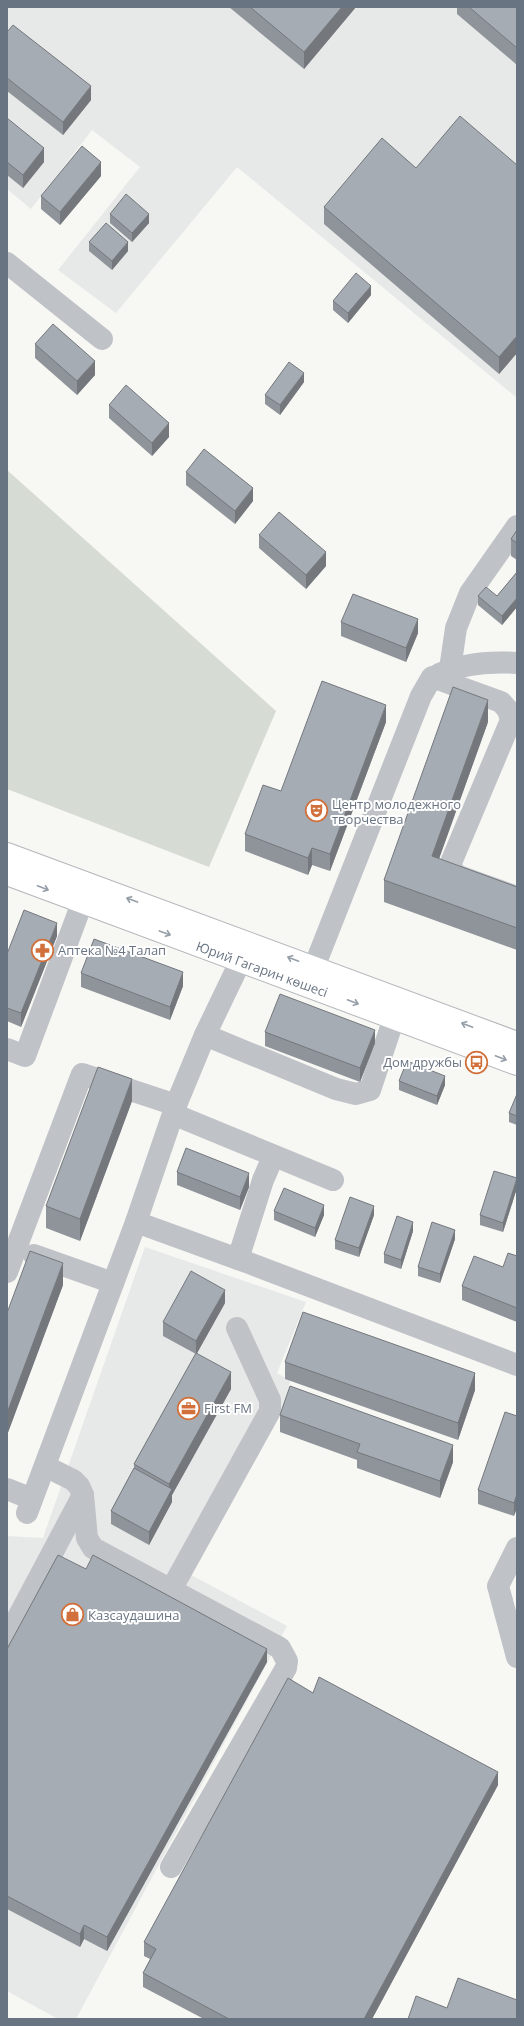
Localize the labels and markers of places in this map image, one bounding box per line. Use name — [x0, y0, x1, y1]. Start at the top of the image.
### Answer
place label: Центр молодежного творчества — [332, 795, 461, 828]
theatre icon: Центр молодежного творчества — [303, 798, 329, 824]
pharmacy icon: Аптека №4 Талап — [29, 937, 55, 963]
place label: Аптека №4 Талап — [58, 941, 166, 959]
bus stop icon: Дом дружбы — [464, 1049, 490, 1075]
place label: Дом дружбы — [383, 1053, 462, 1071]
office icon: First FM — [176, 1395, 202, 1421]
place label: First FM — [204, 1399, 252, 1417]
shop icon: Казсаудашина — [59, 1602, 85, 1628]
place label: Казсаудашина — [88, 1606, 179, 1624]

